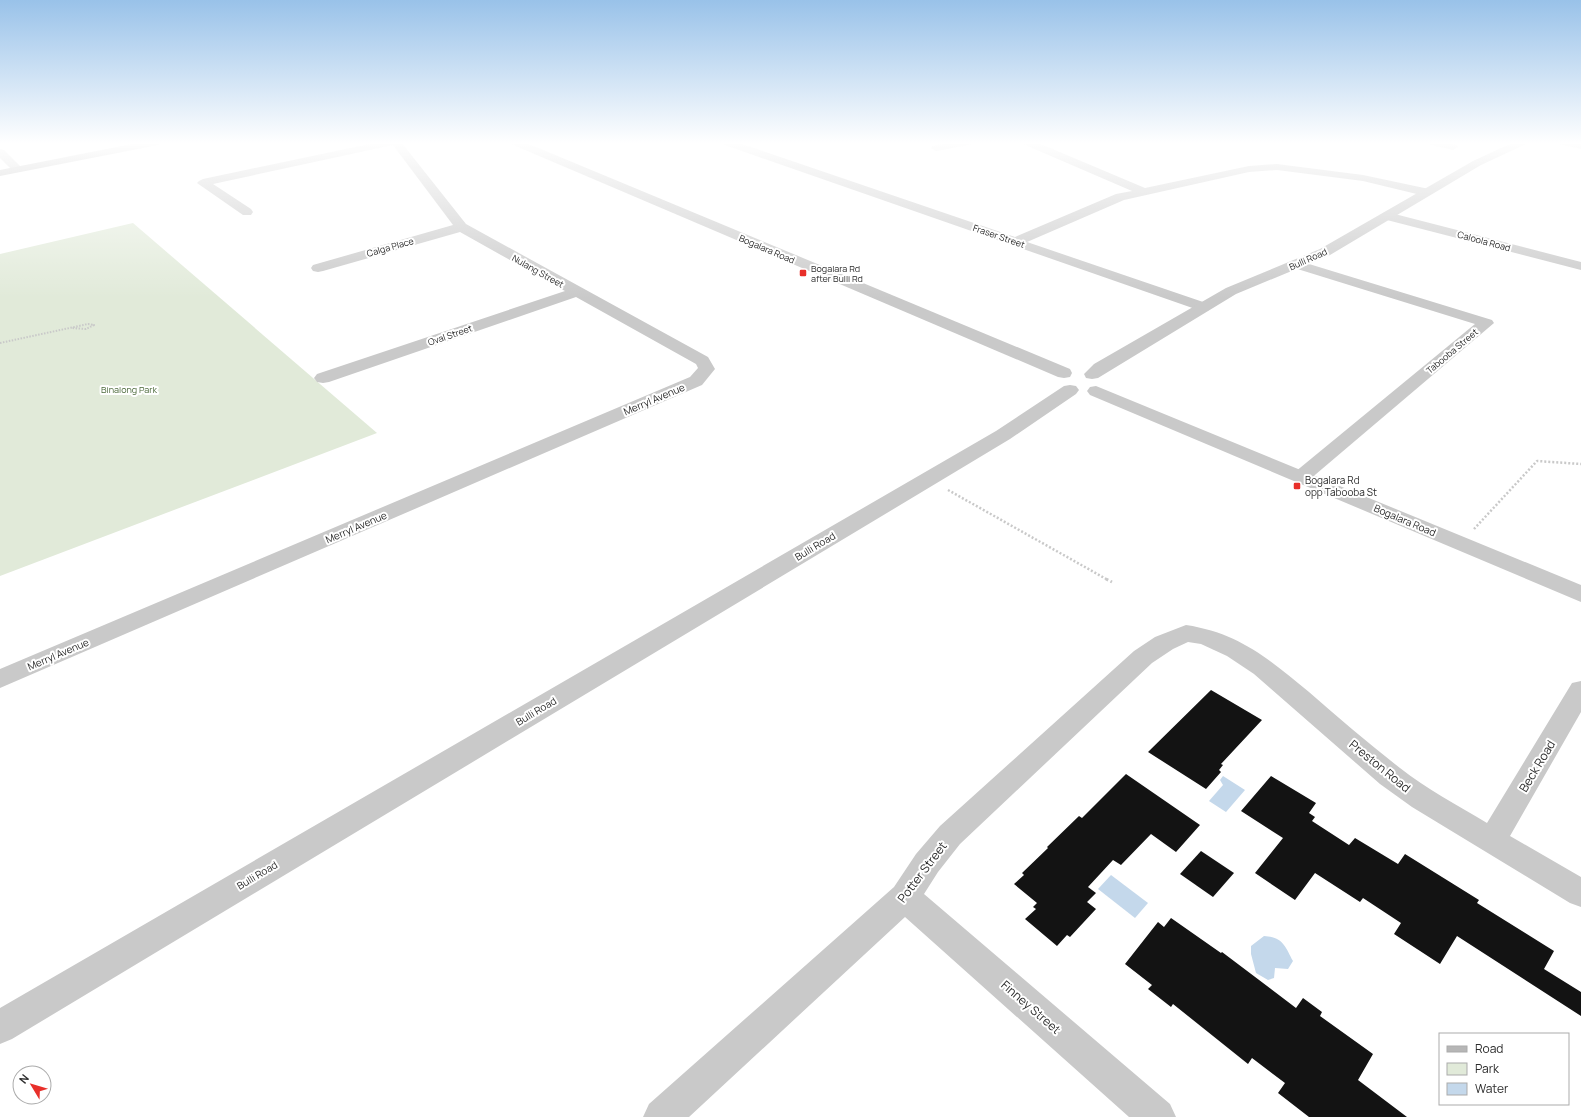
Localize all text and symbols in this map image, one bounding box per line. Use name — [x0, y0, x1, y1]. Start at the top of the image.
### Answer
street label: Fraser Street — [971, 221, 1027, 251]
street label: Caloola Road — [1456, 228, 1512, 254]
street label: Bogalara Road — [737, 231, 797, 267]
street label: Calga Place — [365, 234, 415, 260]
street label: Bulli Road — [1287, 245, 1329, 273]
street label: Nulang Street — [510, 251, 567, 291]
place label: Bogalara Rd after Bulli Rd — [811, 262, 863, 285]
marker: Bogalara Rd after Bulli Rd — [798, 268, 808, 278]
street label: Oval Street — [426, 321, 474, 349]
street label: Tabooba Street — [1423, 325, 1481, 377]
street label: Merryl Avenue — [621, 380, 687, 418]
park label: Binalong Park — [101, 383, 157, 396]
place label: Bogalara Rd opp Tabooba St — [1305, 473, 1377, 499]
marker: Bogalara Rd opp Tabooba St — [1292, 481, 1302, 491]
street label: Bogalara Road — [1372, 501, 1438, 539]
street label: Merryl Avenue — [323, 508, 389, 546]
street label: Bulli Road — [792, 528, 838, 564]
street label: Merryl Avenue — [25, 635, 91, 673]
street label: Bulli Road — [513, 693, 559, 729]
street label: Preston Road — [1346, 736, 1414, 796]
street label: Beck Road — [1515, 737, 1559, 795]
street label: Potter Street — [893, 838, 951, 906]
street label: Bulli Road — [234, 857, 280, 893]
street label: Finney Street — [998, 976, 1065, 1038]
legend — [1439, 1033, 1569, 1105]
text: Road — [1475, 1040, 1503, 1057]
text: Park — [1475, 1060, 1500, 1077]
north arrow — [12, 1065, 52, 1105]
text: N — [15, 1071, 32, 1086]
text: Water — [1475, 1080, 1509, 1097]

